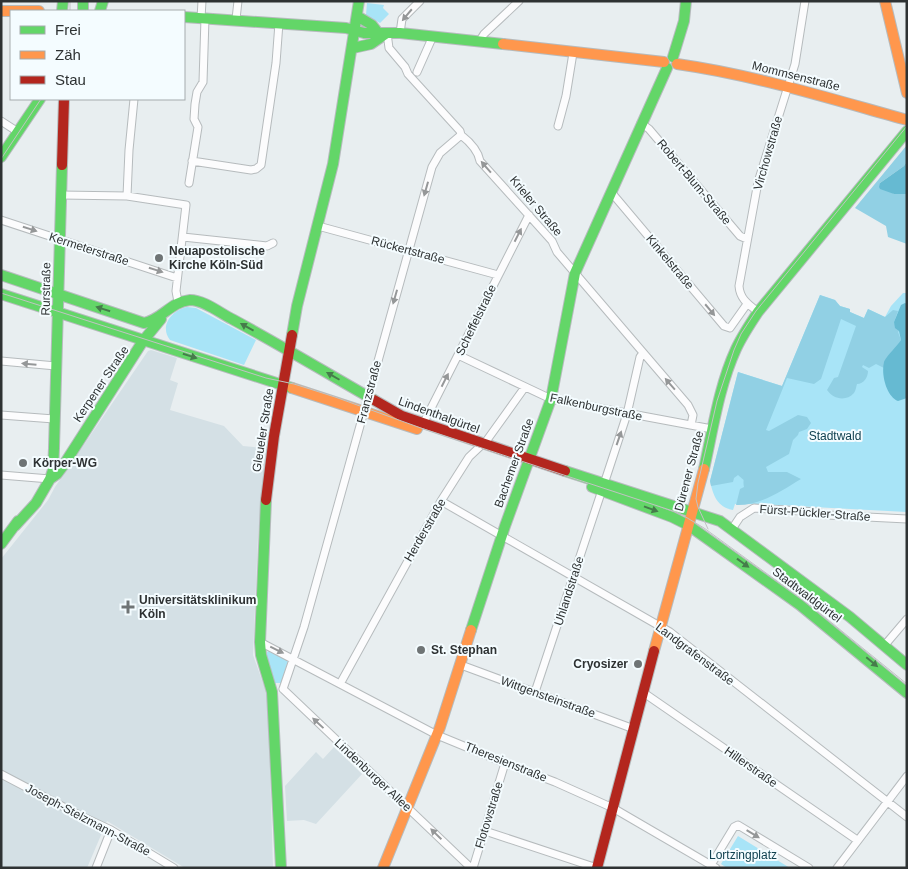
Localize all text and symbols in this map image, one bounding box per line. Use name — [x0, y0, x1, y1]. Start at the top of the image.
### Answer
one-way arrow — [402, 9, 413, 22]
legend — [10, 10, 185, 100]
text: Frei — [55, 21, 81, 38]
text: Zäh — [55, 46, 81, 63]
street label: Mommsenstraße — [751, 58, 842, 94]
text: Stau — [55, 71, 86, 88]
street label: Virchowstraße — [751, 114, 785, 192]
street label: Robert-Blum-Straße — [654, 136, 734, 228]
one-way arrow — [480, 162, 492, 174]
street label: Krieler Straße — [507, 173, 565, 239]
one-way arrow — [422, 181, 430, 196]
one-way arrow — [23, 226, 38, 234]
one-way arrow — [514, 228, 522, 242]
street label: Kermeterstraße — [47, 229, 131, 269]
street label: Kinkelstraße — [643, 232, 697, 292]
street label: Rückertstraße — [370, 233, 447, 267]
place label: Neuapostolische Kirche Köln-Süd — [169, 244, 265, 272]
marker: Neuapostolische Kirche Köln-Süd — [153, 252, 165, 264]
street label: Rurstraße — [39, 262, 53, 316]
one-way arrow — [149, 267, 164, 275]
street label: Scheffelstraße — [453, 282, 499, 358]
one-way arrow — [391, 290, 399, 305]
one-way arrow — [705, 303, 716, 316]
one-way arrow — [95, 305, 110, 313]
one-way arrow — [240, 323, 254, 331]
street label: Kerpener Straße — [70, 343, 132, 425]
one-way arrow — [182, 353, 197, 360]
one-way arrow — [20, 359, 36, 367]
street label: Franzstraße — [354, 359, 384, 425]
one-way arrow — [326, 372, 339, 381]
one-way arrow — [441, 373, 449, 388]
one-way arrow — [664, 379, 676, 391]
street label: Gleueler Straße — [249, 387, 277, 473]
street label: Falkenburgstraße — [549, 390, 644, 424]
street label: Lindenthalgürtel — [396, 394, 482, 436]
street label: Bachemer Straße — [491, 416, 537, 510]
street label: Dürener Straße — [672, 429, 707, 513]
park label: Stadtwald — [809, 429, 861, 443]
one-way arrow — [616, 430, 623, 445]
place label: Körper-WG — [33, 456, 97, 470]
marker: Körper-WG — [17, 457, 29, 469]
street label: Herderstraße — [401, 496, 449, 564]
street label: Fürst-Pückler-Straße — [759, 502, 871, 524]
one-way arrow — [644, 506, 659, 513]
street label: Uhlandstraße — [551, 554, 587, 627]
one-way arrow — [736, 558, 750, 568]
street label: Stadtwaldgürtel — [770, 565, 844, 625]
place label: Universitätsklinikum Köln — [139, 593, 256, 621]
marker: Universitätsklinikum Köln — [121, 600, 135, 614]
street label: Landgrafenstraße — [653, 620, 737, 688]
place label: St. Stephan — [431, 643, 497, 657]
marker: St. Stephan — [415, 644, 427, 656]
one-way arrow — [270, 646, 284, 654]
place label: Cryosizer — [573, 657, 628, 671]
one-way arrow — [865, 657, 878, 668]
marker: Cryosizer — [632, 658, 644, 670]
street label: Wittgensteinstraße — [499, 673, 598, 721]
one-way arrow — [312, 717, 324, 729]
street label: Lindenburger Allee — [332, 736, 415, 814]
street label: Theresienstraße — [463, 739, 549, 785]
street label: Hillerstraße — [722, 744, 780, 791]
street label: Flotowstraße — [472, 779, 506, 850]
street label: Joseph-Stelzmann-Straße — [23, 781, 153, 859]
one-way arrow — [430, 828, 442, 840]
one-way arrow — [746, 829, 759, 838]
park label: Lortzingplatz — [709, 848, 777, 862]

